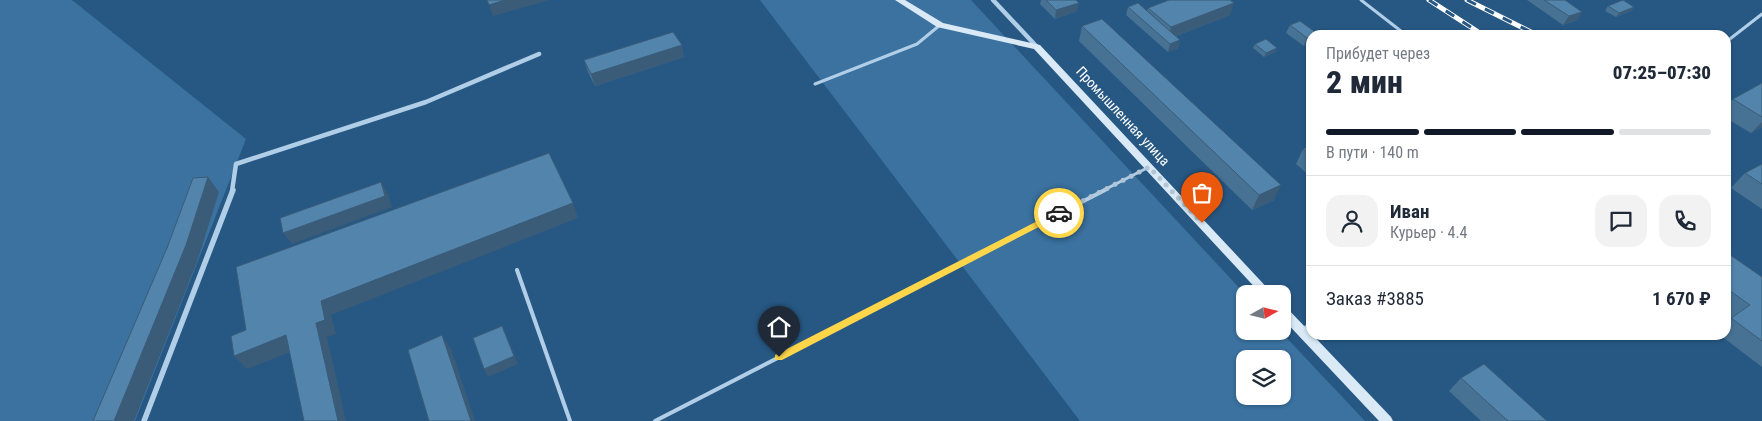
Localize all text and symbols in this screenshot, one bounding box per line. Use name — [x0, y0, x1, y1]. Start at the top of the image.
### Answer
text: Прибудет через — [1326, 44, 1430, 63]
text: 07:25–07:30 — [1613, 61, 1711, 84]
street label: Промышленная улица — [1073, 63, 1173, 169]
text: 2 мин — [1326, 63, 1403, 101]
text: В пути · 140 m — [1326, 143, 1419, 162]
pin — [1181, 172, 1223, 223]
icon: bag — [1188, 179, 1216, 207]
courier — [1034, 188, 1084, 238]
button: person — [1326, 195, 1378, 247]
button: chat — [1595, 195, 1647, 247]
button: phone — [1659, 195, 1711, 247]
icon: car — [1045, 199, 1073, 227]
text: Иван — [1390, 200, 1429, 223]
text: Курьер · 4.4 — [1390, 223, 1468, 242]
north arrow — [1236, 285, 1291, 340]
map controls — [1236, 285, 1291, 405]
text: Заказ #3885 — [1326, 287, 1424, 310]
text: 1 670 ₽ — [1652, 287, 1711, 310]
pin — [758, 306, 800, 357]
icon: home — [765, 313, 793, 341]
button: layers — [1236, 350, 1291, 405]

